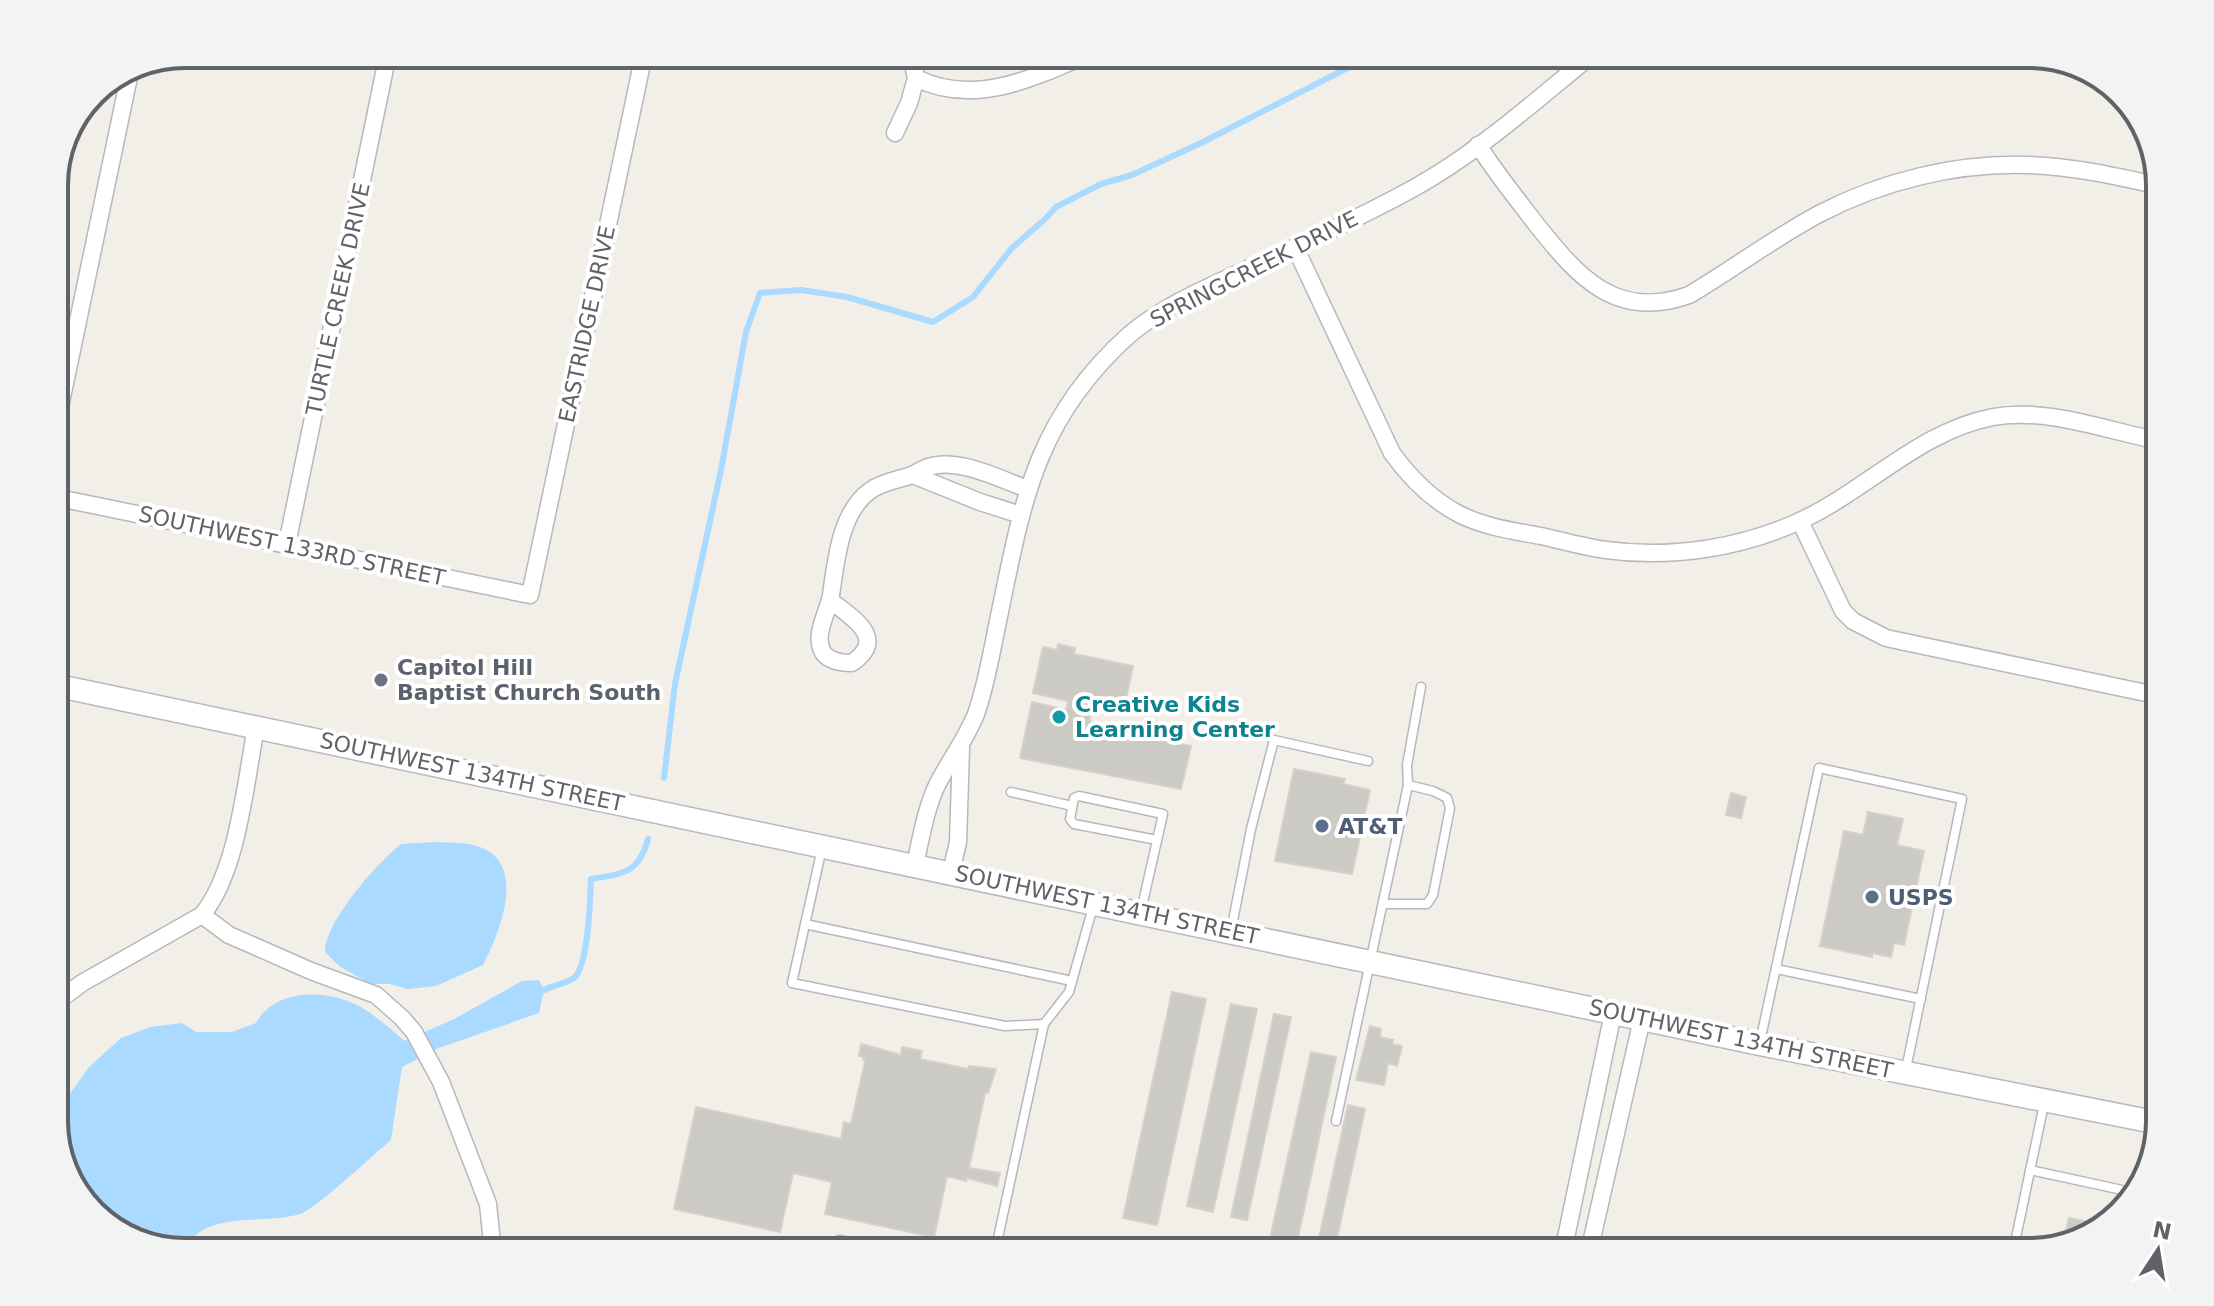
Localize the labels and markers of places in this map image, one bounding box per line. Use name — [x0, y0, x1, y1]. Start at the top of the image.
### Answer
place label: Capitol Hill Baptist Church South — [397, 655, 661, 705]
marker: Capitol Hill Baptist Church South — [372, 671, 390, 689]
place label: Creative Kids Learning Center — [1075, 692, 1275, 742]
marker: Creative Kids Learning Center — [1050, 708, 1068, 726]
place label: AT&T — [1338, 814, 1403, 839]
marker: AT&T — [1313, 817, 1331, 835]
place label: USPS — [1888, 885, 1954, 910]
marker: USPS — [1863, 888, 1881, 906]

